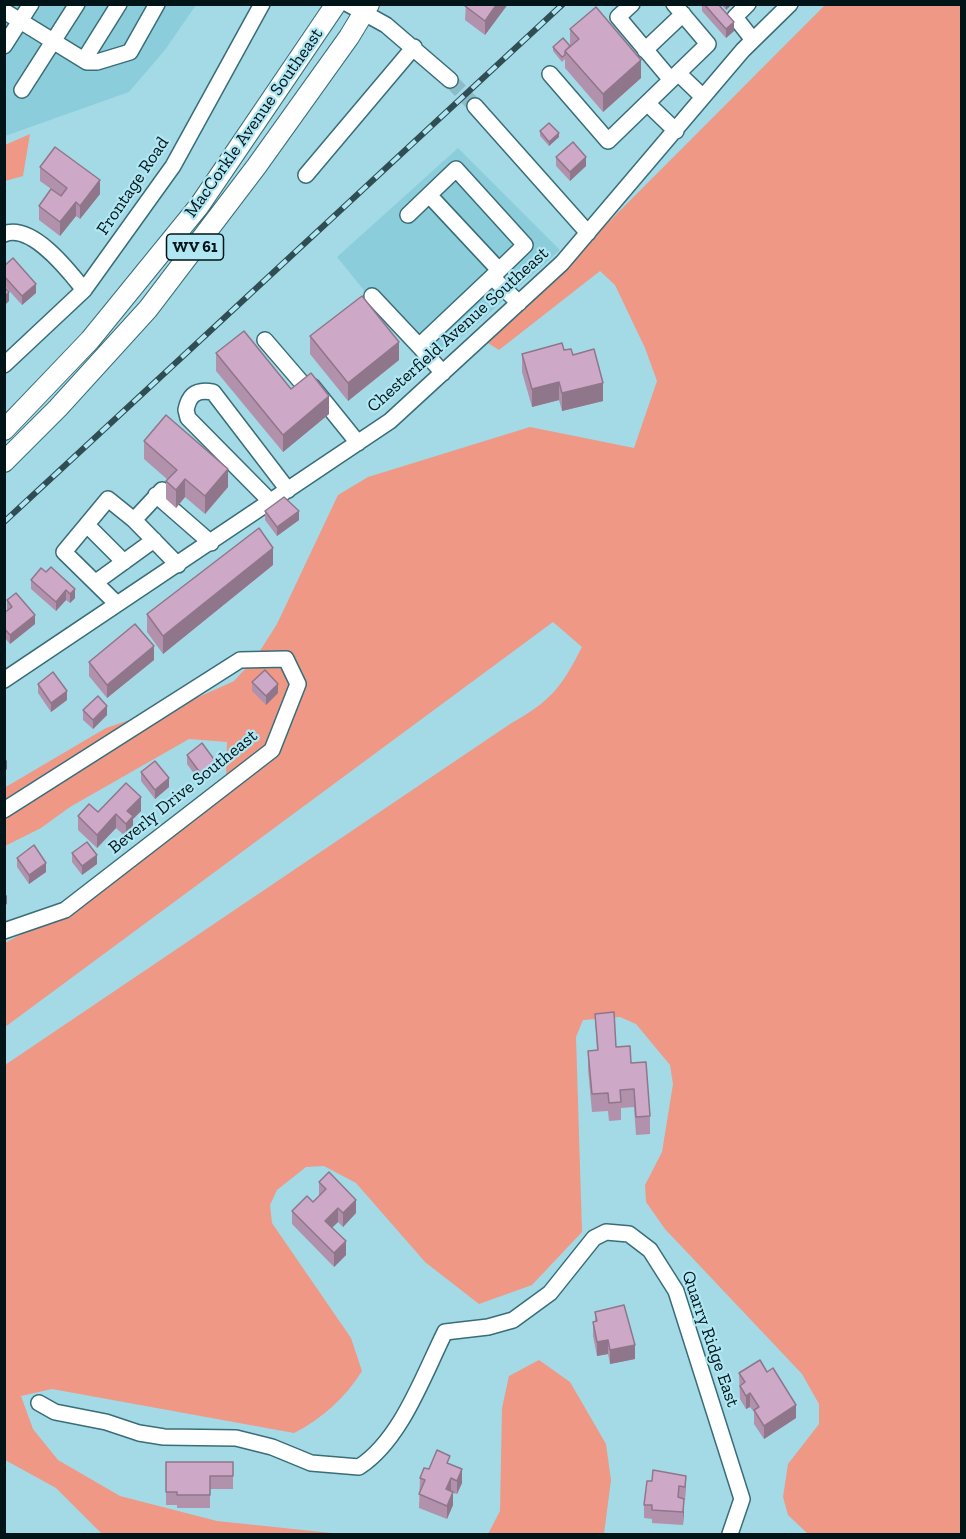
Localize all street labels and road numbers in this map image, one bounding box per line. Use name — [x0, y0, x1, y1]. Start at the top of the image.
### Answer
street label: MacCorkle Avenue Southeast — [180, 24, 328, 222]
street label: Frontage Road — [92, 133, 174, 239]
road number: WV 61 — [166, 234, 224, 260]
street label: Chesterfield Avenue Southeast — [363, 243, 553, 417]
street label: Beverly Drive Southeast — [104, 725, 262, 859]
street label: Quarry Ridge East — [677, 1268, 743, 1410]

